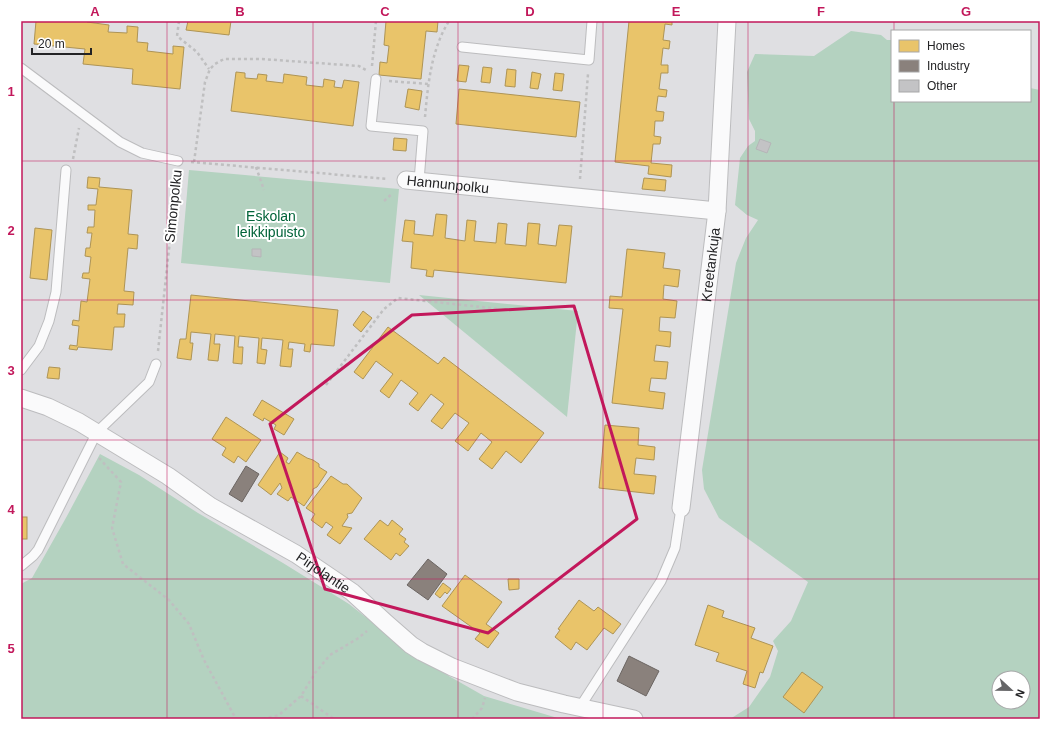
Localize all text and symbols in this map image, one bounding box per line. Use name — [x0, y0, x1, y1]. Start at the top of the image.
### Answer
text: A — [90, 4, 100, 19]
text: B — [235, 4, 245, 19]
text: C — [380, 4, 390, 19]
text: D — [525, 4, 535, 19]
text: E — [672, 4, 681, 19]
text: F — [817, 4, 825, 19]
text: G — [961, 4, 971, 19]
scale bar — [32, 30, 91, 56]
legend — [891, 30, 1031, 102]
text: 20 m — [38, 37, 65, 51]
text: Homes — [927, 39, 965, 53]
text: Industry — [927, 59, 970, 73]
text: Other — [927, 79, 957, 93]
text: 1 — [7, 84, 15, 99]
street label: Simonpolku — [161, 169, 185, 243]
street label: Hannunpolku — [406, 172, 490, 196]
park label: Eskolan leikkipuisto — [237, 208, 305, 240]
text: 2 — [7, 223, 15, 238]
street label: Kreetankuja — [698, 226, 723, 303]
text: 3 — [7, 363, 15, 378]
text: 4 — [7, 502, 15, 517]
street label: Pirjolantie — [293, 549, 353, 596]
text: 5 — [7, 641, 15, 656]
north arrow — [991, 670, 1031, 710]
text: N — [1013, 688, 1027, 700]

